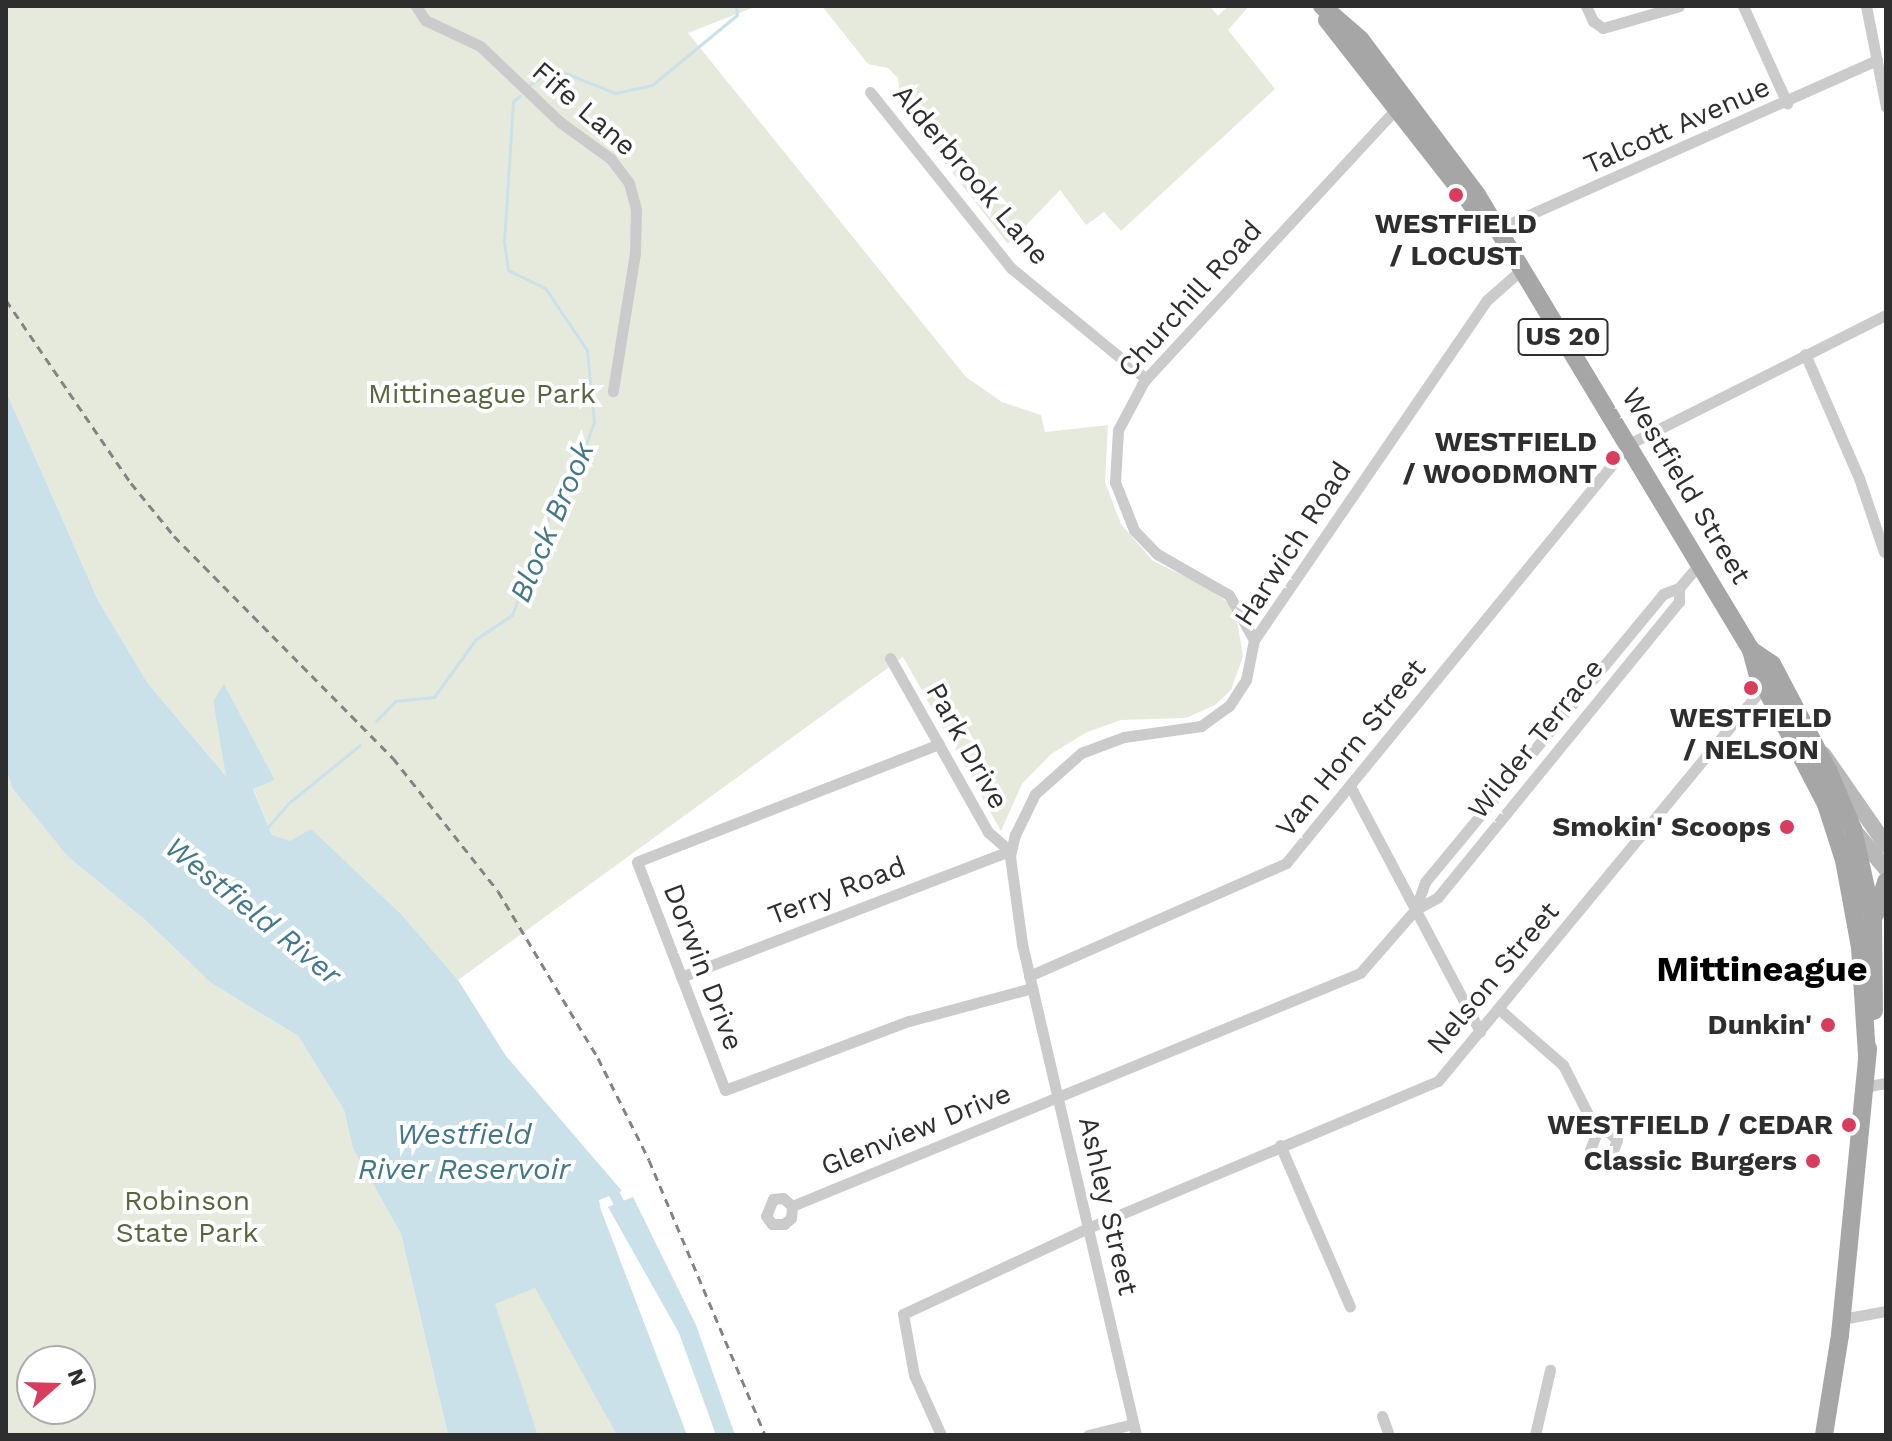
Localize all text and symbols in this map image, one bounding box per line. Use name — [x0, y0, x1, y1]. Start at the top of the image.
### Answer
street label: Fife Lane — [525, 55, 643, 163]
street label: Talcott Avenue — [1578, 70, 1776, 182]
street label: Alderbrook Lane — [886, 78, 1056, 272]
marker: WESTFIELD / LOCUST — [1447, 186, 1465, 204]
place label: WESTFIELD / LOCUST — [1375, 207, 1537, 273]
street label: Churchill Road — [1111, 213, 1269, 385]
road number: US 20 — [1517, 315, 1609, 359]
park label: Mittineague Park — [368, 377, 596, 411]
street label: Westfield Street — [1614, 382, 1758, 590]
place label: WESTFIELD / WOODMONT — [1402, 425, 1597, 491]
water label: Block Brook — [502, 436, 602, 608]
marker: WESTFIELD / WOODMONT — [1604, 449, 1622, 467]
street label: Harwich Road — [1227, 455, 1359, 633]
street label: Van Horn Street — [1269, 652, 1433, 844]
street label: Wilder Terrace — [1461, 652, 1611, 826]
street label: Park Drive — [919, 677, 1015, 815]
marker: WESTFIELD / NELSON — [1742, 679, 1760, 697]
place label: WESTFIELD / NELSON — [1670, 701, 1832, 767]
place label: Smokin' Scoops — [1552, 810, 1771, 844]
marker: Smokin' Scoops — [1778, 818, 1796, 836]
water label: Westfield River — [158, 829, 348, 993]
street label: Terry Road — [763, 849, 911, 933]
street label: Dorwin Drive — [656, 879, 750, 1055]
street label: Nelson Street — [1420, 895, 1566, 1061]
district label: Mittineague — [1656, 948, 1868, 992]
place label: Dunkin' — [1708, 1008, 1812, 1042]
marker: Dunkin' — [1819, 1016, 1837, 1034]
street label: Glenview Drive — [816, 1077, 1016, 1183]
place label: WESTFIELD / CEDAR — [1547, 1108, 1833, 1142]
street label: Ashley Street — [1071, 1113, 1145, 1299]
water label: Westfield River Reservoir — [357, 1116, 571, 1186]
marker: WESTFIELD / CEDAR — [1840, 1116, 1858, 1134]
place label: Classic Burgers — [1584, 1144, 1797, 1178]
marker: Classic Burgers — [1804, 1152, 1822, 1170]
park label: Robinson State Park — [116, 1184, 258, 1250]
north arrow — [16, 1345, 96, 1425]
text: N — [63, 1365, 92, 1389]

